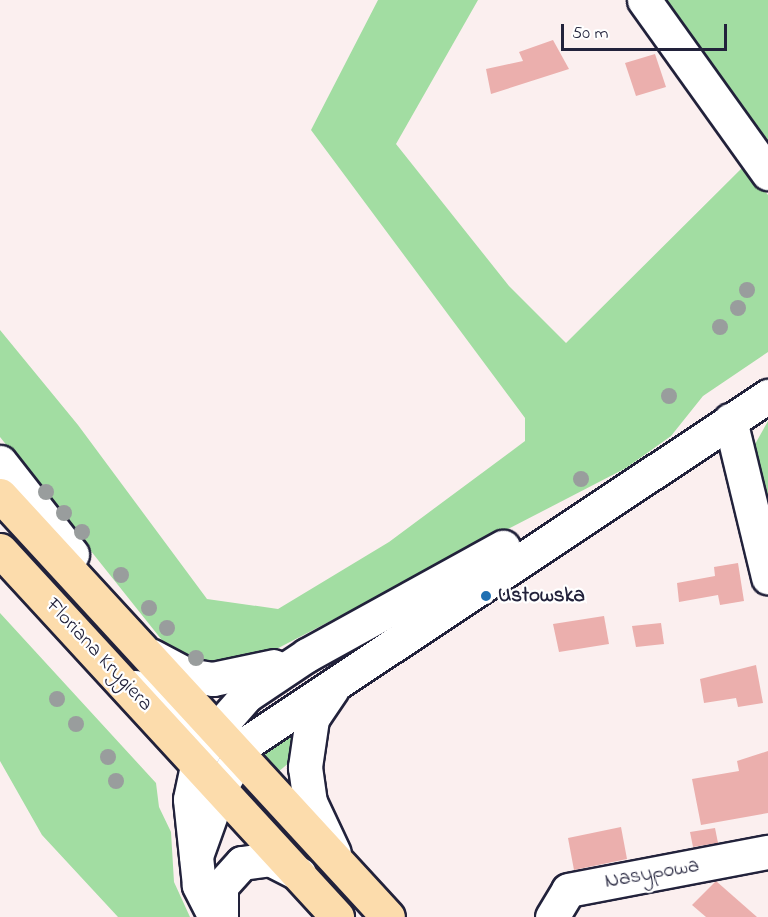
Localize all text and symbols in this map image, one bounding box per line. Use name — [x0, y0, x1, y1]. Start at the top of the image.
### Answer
scale bar — [564, 12, 730, 50]
text: 50 m — [572, 21, 609, 47]
place label: Ustowska — [498, 583, 585, 609]
marker: Ustowska — [479, 589, 493, 603]
street label: Floriana Krygiera — [40, 593, 158, 717]
street label: Nasypowa — [603, 853, 701, 895]

